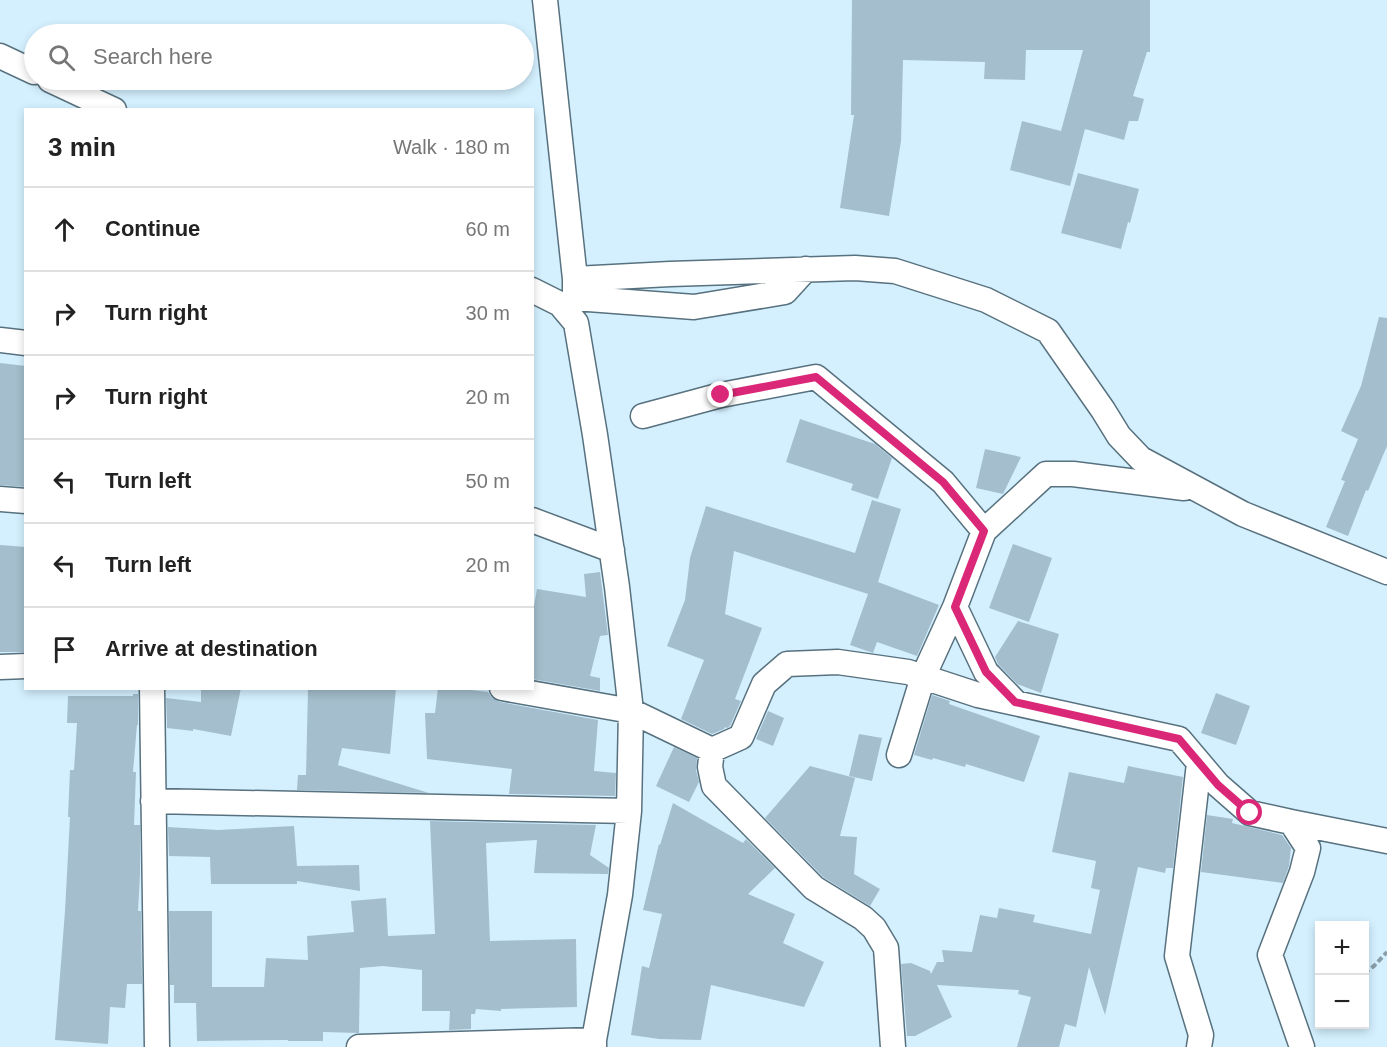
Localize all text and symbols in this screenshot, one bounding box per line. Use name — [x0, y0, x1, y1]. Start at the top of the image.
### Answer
search box — [24, 24, 534, 90]
icon: search — [45, 41, 78, 74]
text: Search here — [93, 44, 213, 69]
text: 3 min — [48, 132, 116, 162]
text: Walk · 180 m — [393, 136, 510, 158]
icon: ahead — [48, 213, 81, 246]
text: Continue — [105, 216, 200, 241]
text: 60 m — [466, 218, 510, 240]
icon: right — [48, 297, 81, 330]
text: Turn right — [105, 300, 207, 325]
text: 30 m — [466, 302, 510, 324]
icon: right — [48, 381, 81, 414]
route end — [707, 381, 733, 407]
text: Turn right — [105, 384, 207, 409]
text: 20 m — [466, 386, 510, 408]
icon: left — [48, 465, 81, 498]
text: Turn left — [105, 468, 191, 493]
text: 50 m — [466, 470, 510, 492]
icon: left — [48, 549, 81, 582]
text: Turn left — [105, 552, 191, 577]
text: 20 m — [466, 554, 510, 576]
icon: arrive — [48, 633, 81, 666]
text: Arrive at destination — [105, 636, 318, 661]
route start — [1236, 799, 1262, 825]
map controls — [1315, 921, 1369, 1029]
button: + — [1315, 921, 1369, 975]
button: − — [1315, 975, 1369, 1029]

